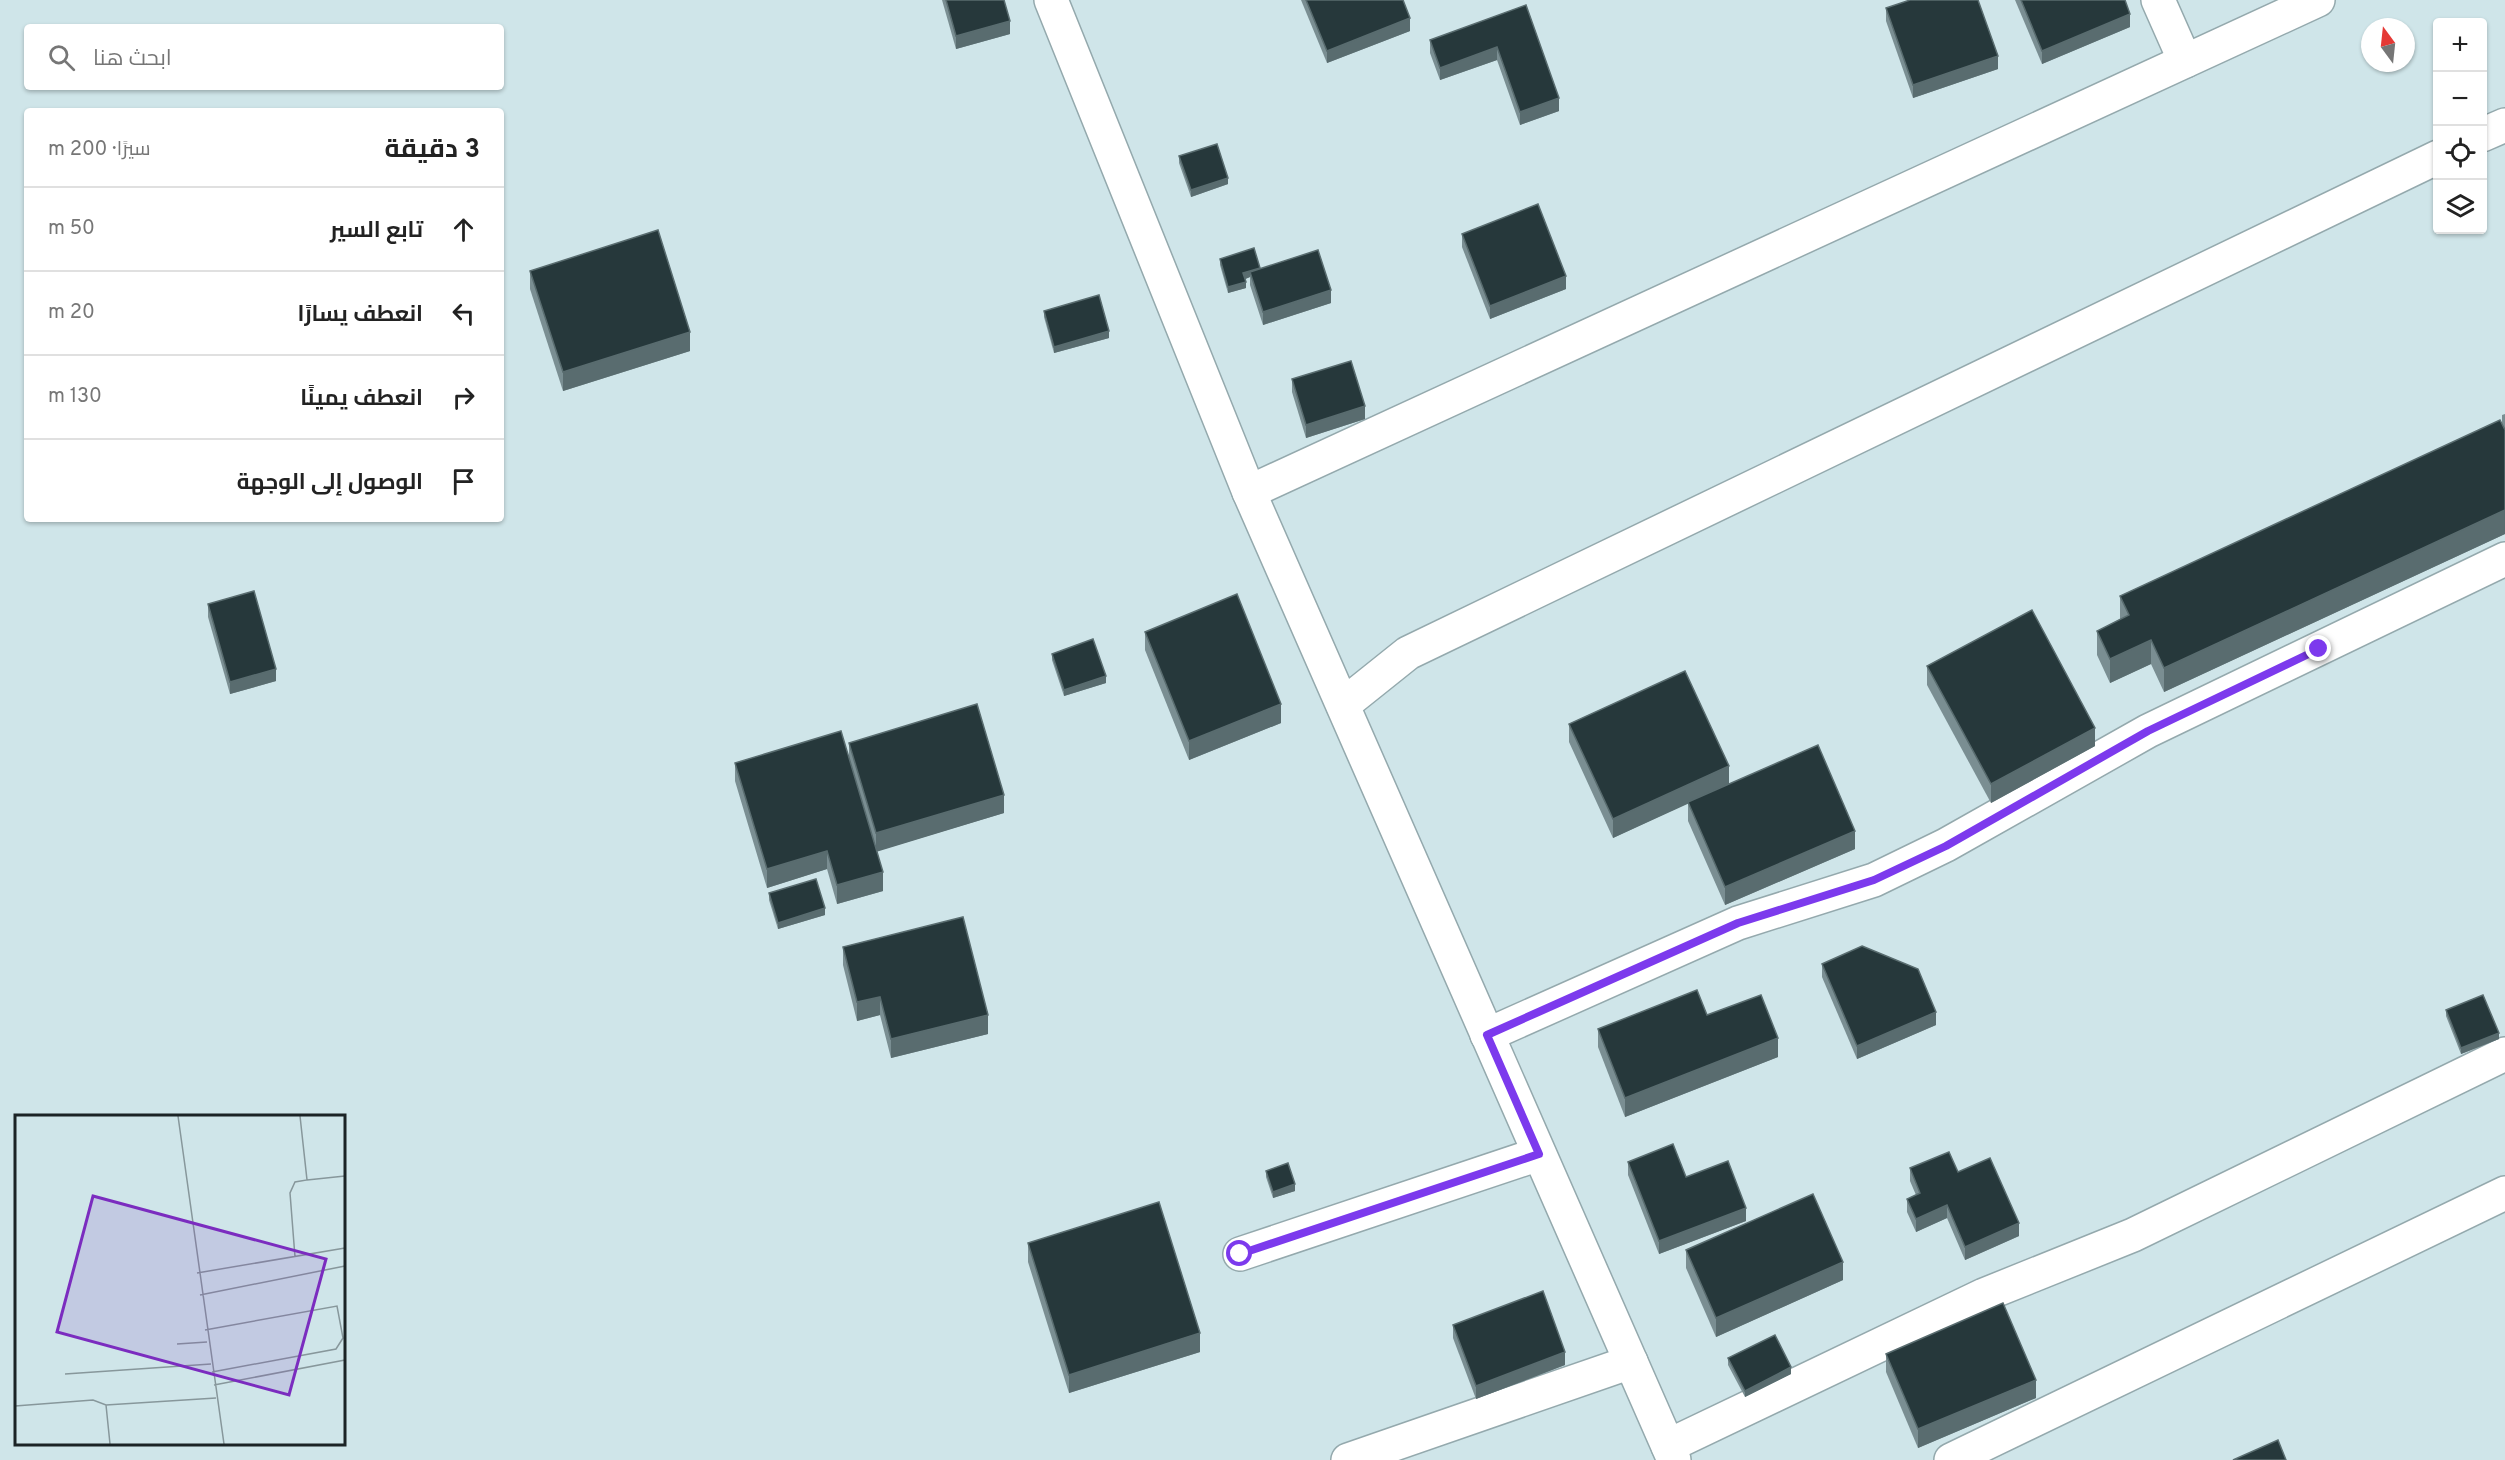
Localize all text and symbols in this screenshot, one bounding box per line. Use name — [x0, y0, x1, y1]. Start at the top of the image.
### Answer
north arrow — [2361, 18, 2415, 72]
map controls — [2433, 18, 2487, 234]
button: + — [2433, 18, 2487, 72]
search box — [24, 24, 504, 90]
icon: search — [45, 41, 78, 74]
text: ابحث هنا — [93, 46, 172, 73]
button: − — [2433, 72, 2487, 126]
button: locate — [2433, 126, 2487, 180]
text: 3 دقيقة — [384, 134, 480, 167]
text: سيرًا · 200 m — [48, 137, 151, 163]
button: layers — [2433, 180, 2487, 234]
icon: ahead — [447, 213, 480, 246]
text: 50 m — [48, 216, 95, 242]
text: تابع السير — [330, 218, 423, 245]
icon: left — [447, 297, 480, 330]
text: 20 m — [48, 300, 95, 326]
text: انعطف يسارًا — [298, 302, 423, 329]
icon: right — [447, 381, 480, 414]
text: 130 m — [48, 384, 102, 410]
text: انعطف يمينًا — [300, 386, 423, 413]
icon: arrive — [447, 465, 480, 498]
text: الوصول إلى الوجهة — [237, 470, 423, 497]
route end — [2305, 635, 2331, 661]
inset map — [15, 1115, 345, 1445]
route start — [1226, 1240, 1252, 1266]

